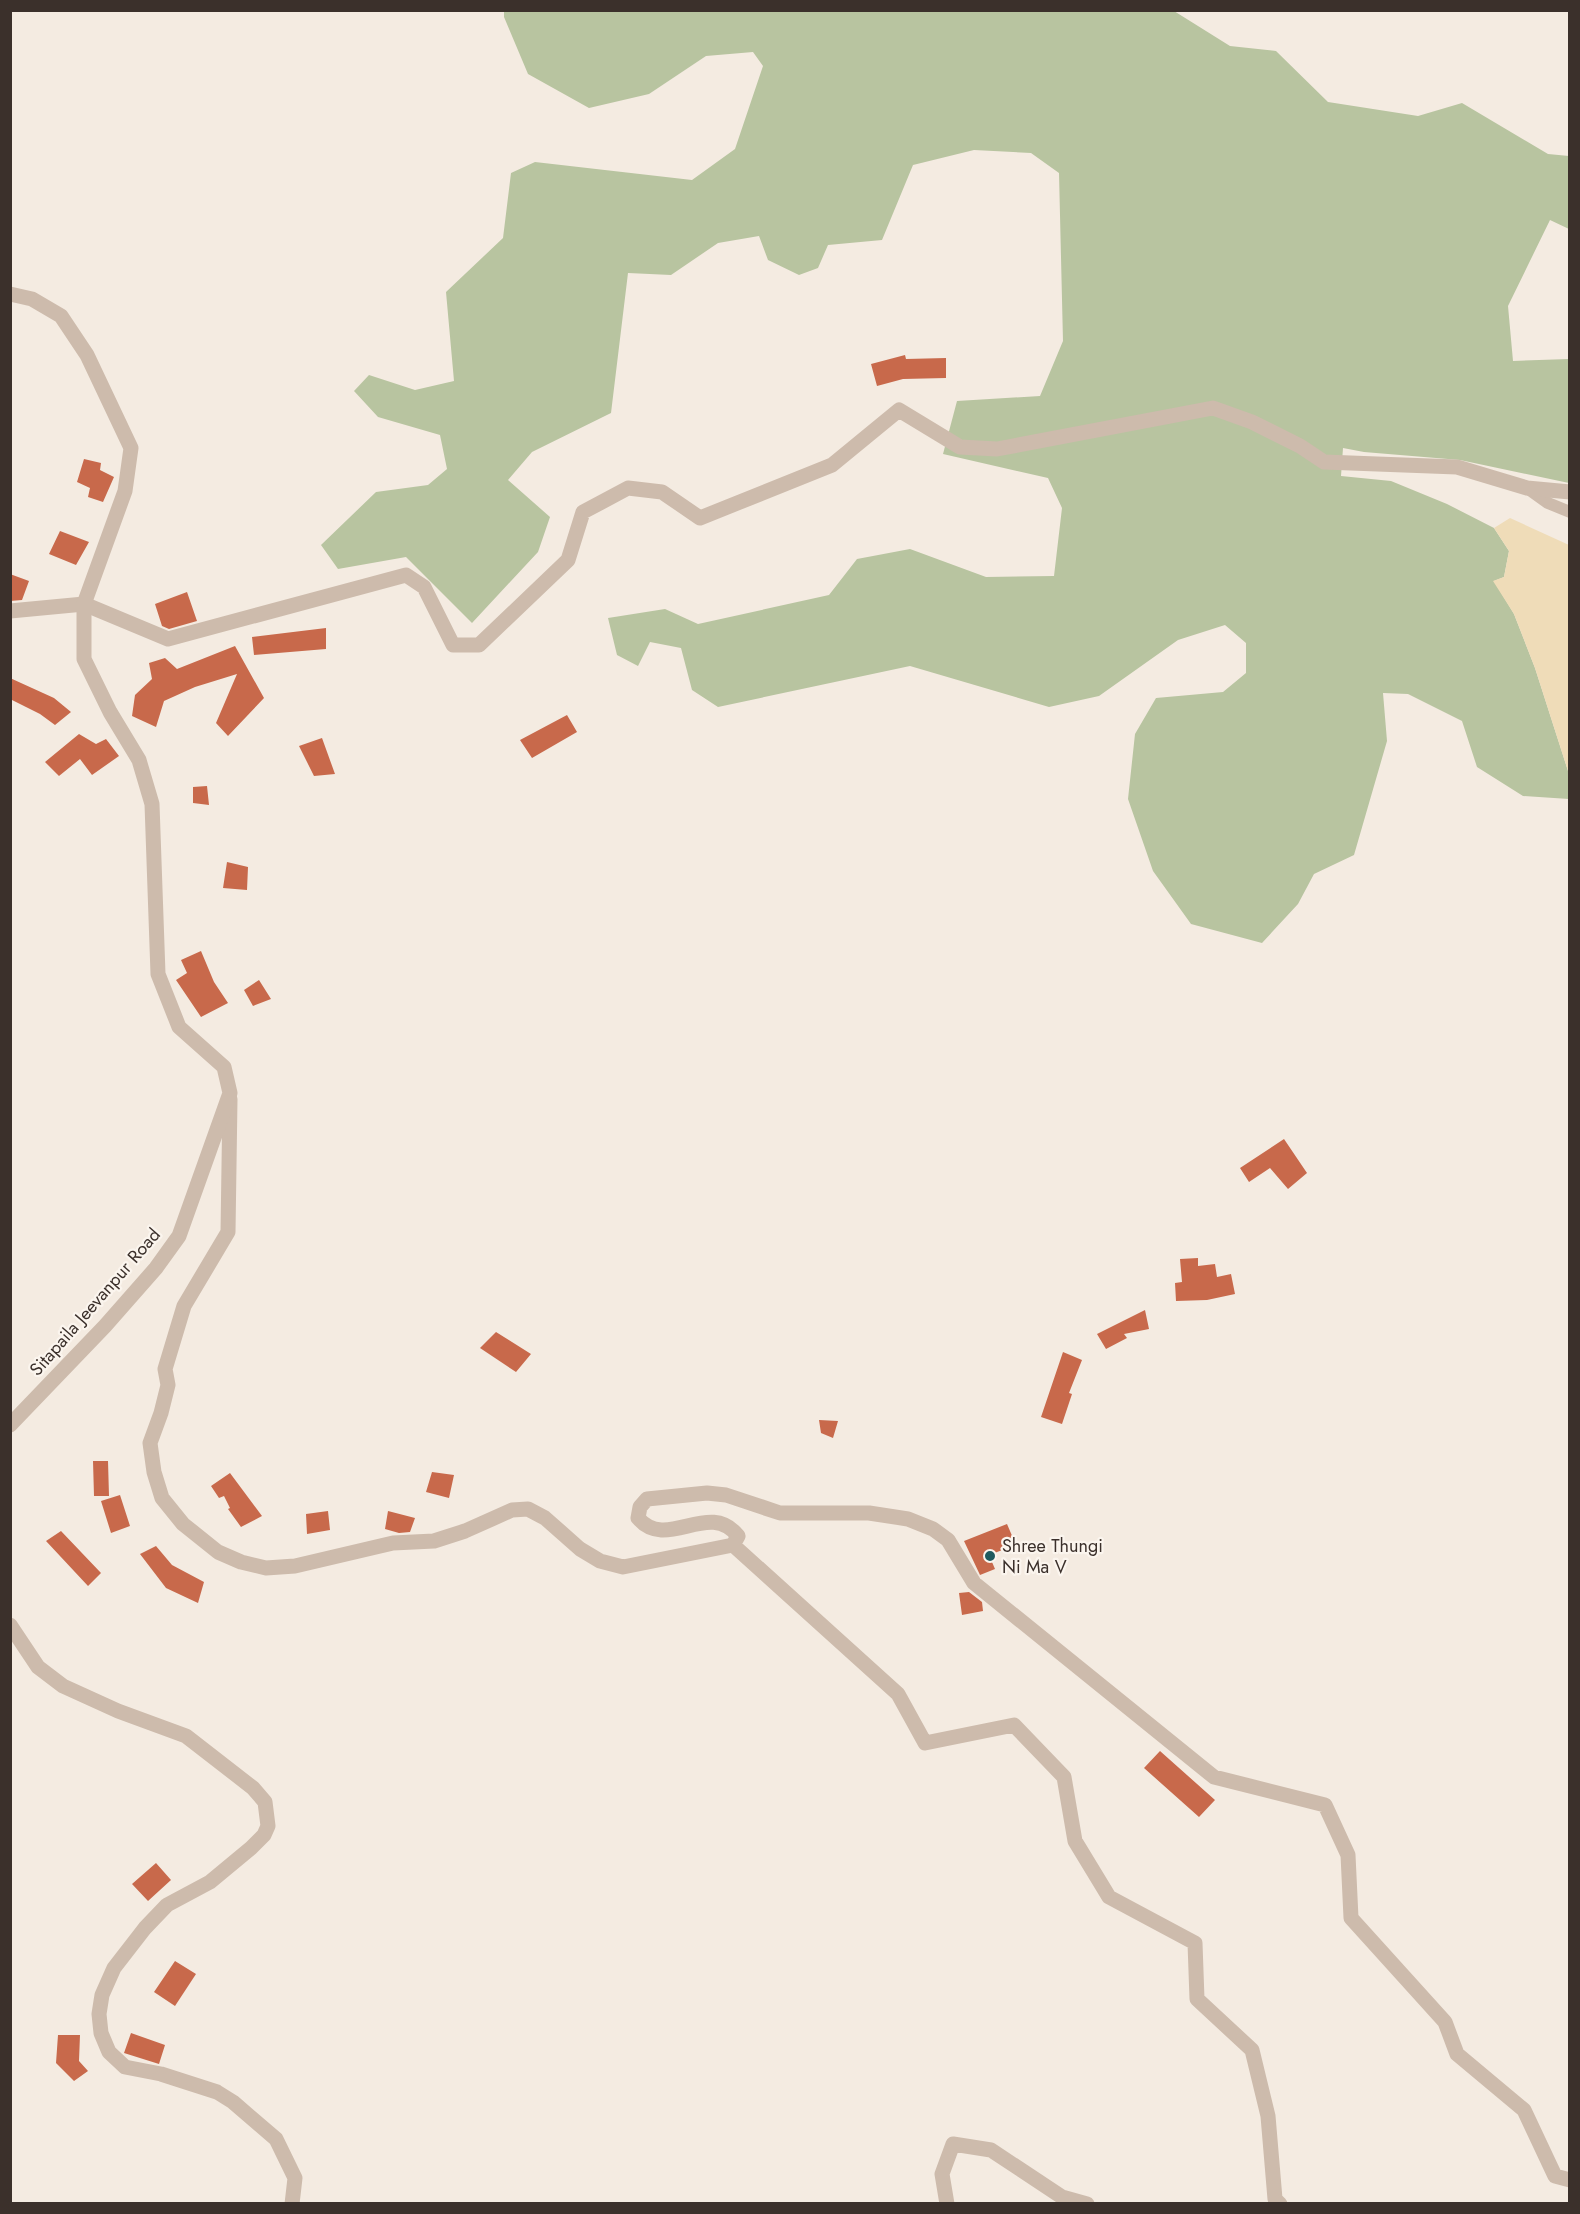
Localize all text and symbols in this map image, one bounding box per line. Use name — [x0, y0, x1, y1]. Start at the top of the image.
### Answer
street label: Sitapaila Jeevanpur Road — [24, 1223, 166, 1381]
place label: Shree Thungi Ni Ma V — [1002, 1533, 1103, 1580]
marker: Shree Thungi Ni Ma V — [983, 1549, 997, 1563]

